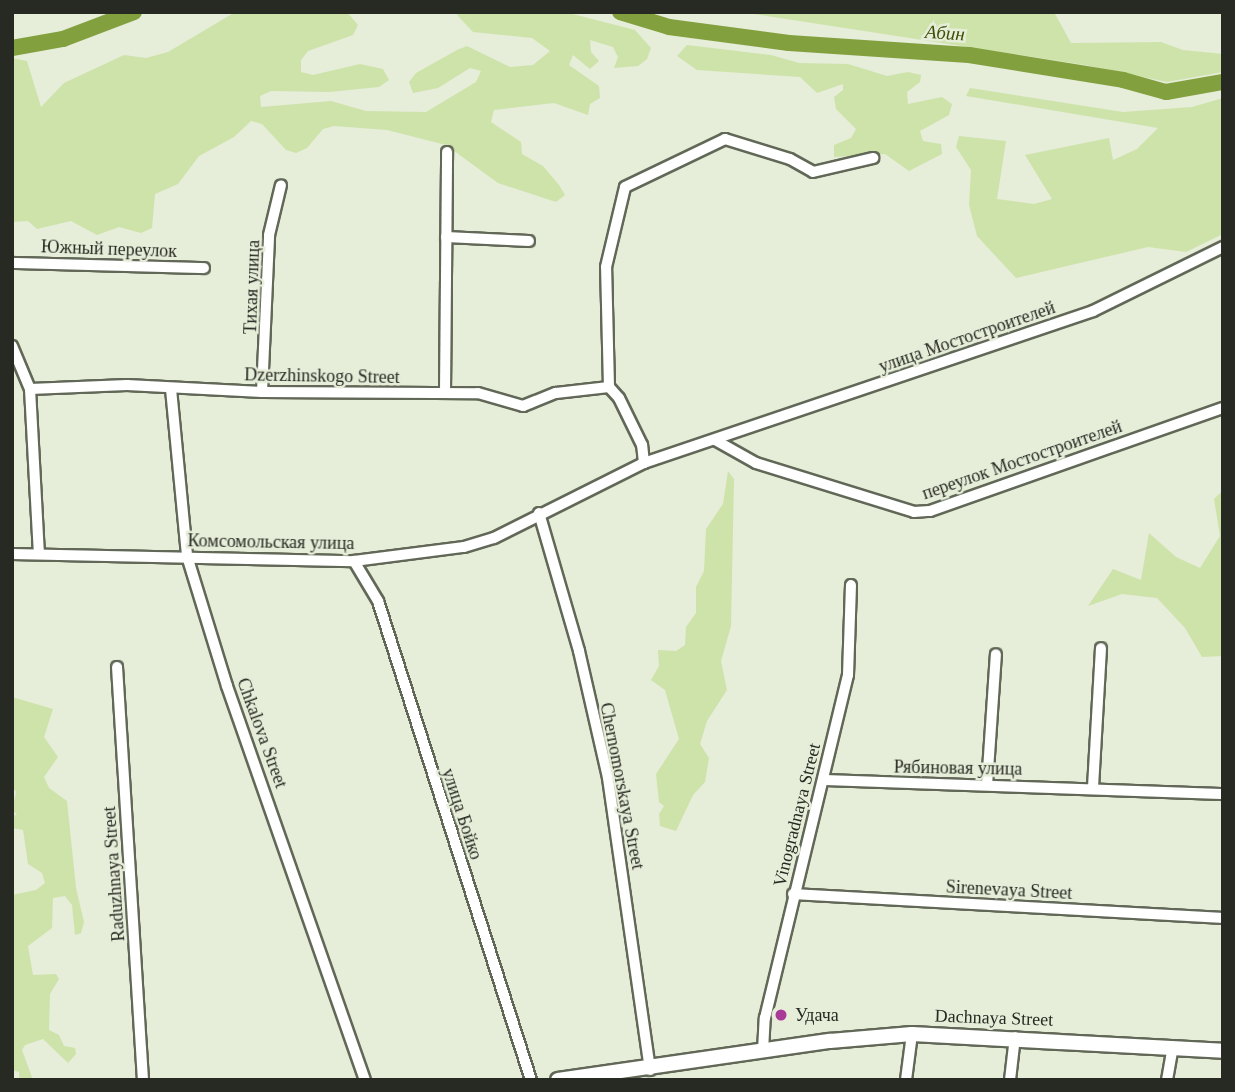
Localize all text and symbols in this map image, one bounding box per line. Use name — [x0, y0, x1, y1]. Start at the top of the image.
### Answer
water label: Абин — [924, 20, 966, 46]
street label: Южный переулок — [41, 236, 177, 262]
street label: Тихая улица — [240, 240, 264, 334]
street label: улица Мостостроителей — [876, 297, 1058, 377]
street label: Dzerzhinskogo Street — [244, 364, 400, 388]
street label: переулок Мостостроителей — [919, 416, 1125, 504]
street label: Комсомольская улица — [187, 530, 355, 554]
street label: Chkalova Street — [232, 675, 292, 791]
street label: Chernomorskaya Street — [595, 701, 649, 871]
street label: Vinogradnaya Street — [769, 741, 825, 889]
street label: Рябиновая улица — [894, 756, 1022, 780]
street label: улица Бойко — [437, 766, 487, 862]
street label: Raduzhnaya Street — [99, 806, 129, 942]
street label: Sirenevaya Street — [945, 876, 1073, 904]
place label: Удача — [795, 1004, 839, 1026]
street label: Dachnaya Street — [934, 1005, 1054, 1031]
marker: Удача — [773, 1007, 789, 1023]

